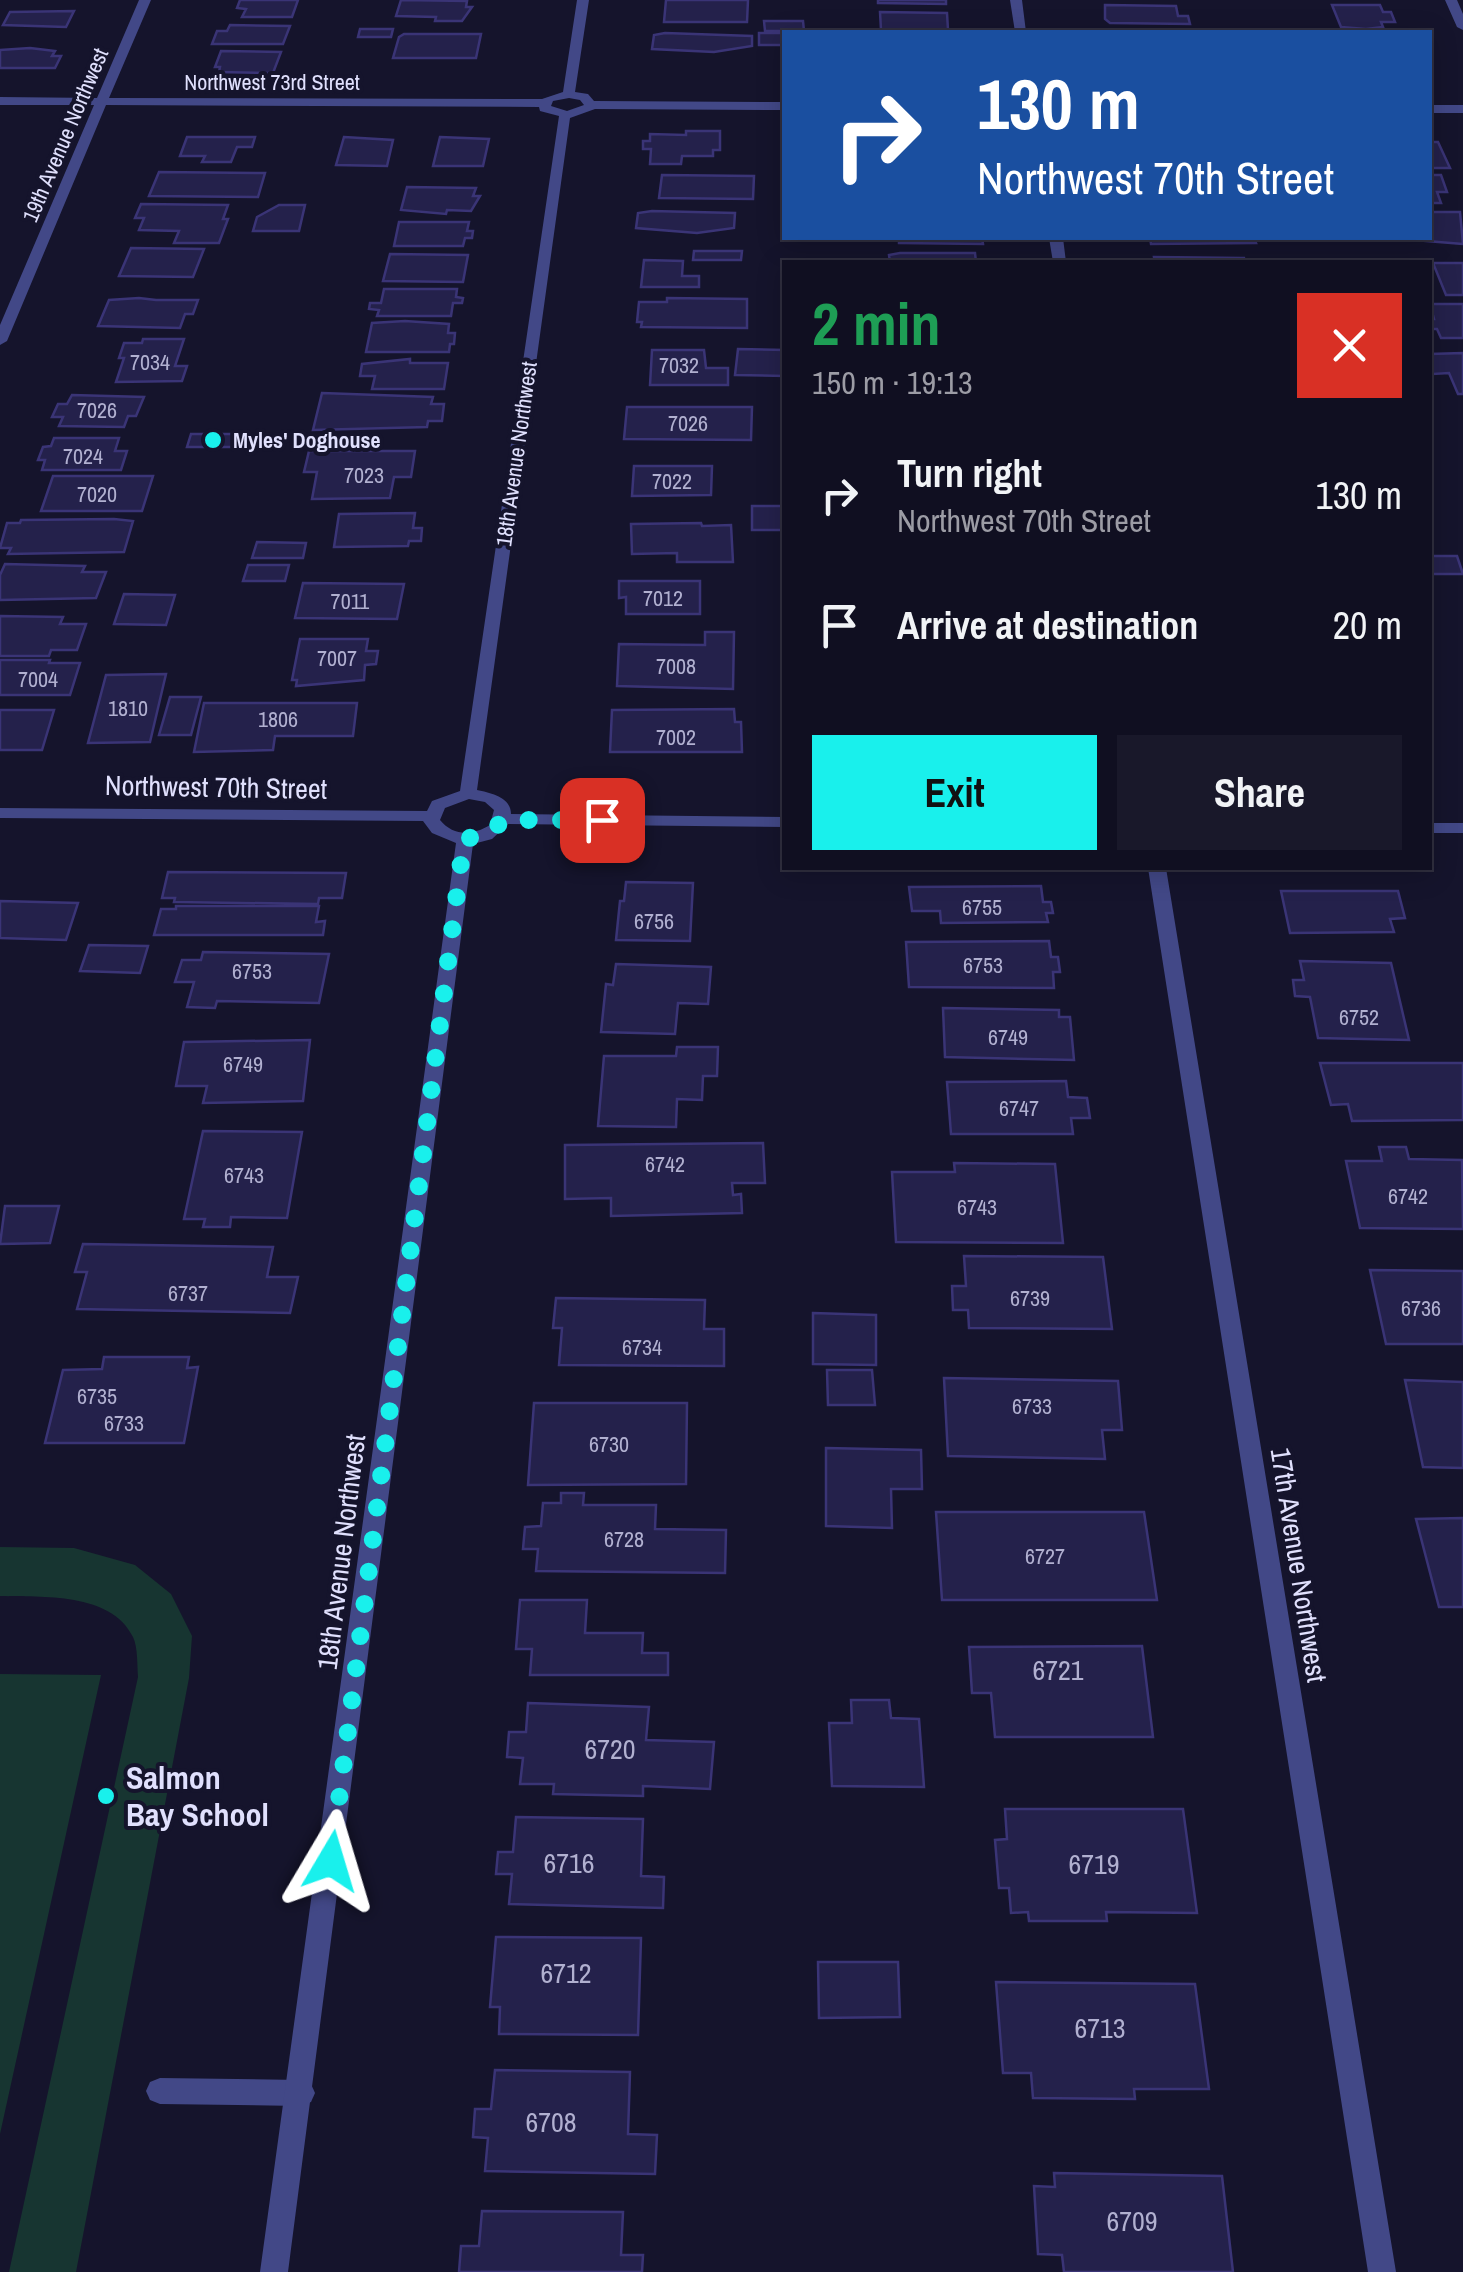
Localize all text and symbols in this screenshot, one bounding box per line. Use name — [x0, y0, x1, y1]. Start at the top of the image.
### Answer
street label: 19th Avenue Northwest — [15, 43, 115, 227]
text: 130 m — [977, 57, 1140, 151]
street label: Northwest 73rd Street — [184, 67, 360, 97]
icon: right — [812, 70, 942, 200]
text: Northwest 70th Street — [977, 147, 1334, 208]
text: 2 min — [812, 283, 941, 364]
button: close — [1297, 293, 1402, 398]
house number: 7034 — [130, 347, 170, 377]
house number: 7032 — [659, 350, 699, 380]
street label: 18th Avenue Northwest — [488, 360, 544, 548]
text: 150 m · 19:13 — [812, 361, 972, 404]
house number: 7026 — [77, 395, 117, 425]
house number: 7026 — [668, 408, 708, 438]
place label: Myles' Doghouse — [233, 425, 381, 455]
marker: Myles' Doghouse — [202, 429, 224, 451]
house number: 7024 — [63, 441, 103, 471]
text: Turn right — [897, 448, 1042, 499]
house number: 7023 — [344, 460, 384, 490]
house number: 7022 — [652, 466, 692, 496]
icon: right — [812, 468, 867, 523]
text: 130 m — [1315, 470, 1402, 521]
house number: 7020 — [77, 479, 117, 509]
text: Northwest 70th Street — [897, 499, 1151, 542]
house number: 7012 — [643, 583, 683, 613]
house number: 7011 — [331, 586, 369, 616]
icon: arrive — [812, 598, 867, 653]
text: Arrive at destination — [897, 600, 1198, 651]
text: 20 m — [1333, 600, 1402, 651]
house number: 7007 — [317, 643, 357, 673]
house number: 7008 — [656, 651, 696, 681]
house number: 7004 — [18, 664, 58, 694]
house number: 1810 — [108, 693, 148, 723]
house number: 1806 — [258, 704, 298, 734]
house number: 7002 — [656, 722, 696, 752]
button: Exit — [812, 735, 1097, 850]
button: Share — [1117, 735, 1402, 850]
street label: Northwest 70th Street — [105, 766, 327, 808]
pin — [560, 778, 645, 863]
icon: arrive — [575, 793, 630, 848]
house number: 6755 — [962, 892, 1002, 922]
house number: 6756 — [634, 906, 674, 936]
house number: 6753 — [963, 950, 1003, 980]
house number: 6753 — [232, 956, 272, 986]
house number: 6752 — [1339, 1002, 1379, 1032]
house number: 6749 — [988, 1022, 1028, 1052]
house number: 6749 — [223, 1049, 263, 1079]
house number: 6747 — [999, 1093, 1039, 1123]
house number: 6742 — [645, 1149, 685, 1179]
house number: 6743 — [224, 1160, 264, 1190]
house number: 6742 — [1388, 1181, 1428, 1211]
house number: 6743 — [957, 1192, 997, 1222]
house number: 6737 — [168, 1278, 208, 1308]
house number: 6739 — [1010, 1283, 1050, 1313]
house number: 6736 — [1401, 1293, 1441, 1323]
house number: 6734 — [622, 1332, 662, 1362]
house number: 6735 — [77, 1381, 117, 1411]
house number: 6733 — [1012, 1391, 1052, 1421]
house number: 6733 — [104, 1408, 144, 1438]
house number: 6730 — [589, 1429, 629, 1459]
street label: 18th Avenue Northwest — [308, 1432, 374, 1672]
street label: 17th Avenue Northwest — [1262, 1445, 1336, 1685]
house number: 6728 — [604, 1524, 644, 1554]
house number: 6727 — [1025, 1541, 1065, 1571]
house number: 6721 — [1032, 1651, 1084, 1689]
house number: 6720 — [584, 1730, 636, 1768]
place label: Salmon Bay School — [126, 1756, 269, 1836]
marker: Salmon Bay School — [95, 1785, 117, 1807]
position arrow — [279, 1809, 383, 1913]
house number: 6716 — [543, 1844, 595, 1882]
house number: 6719 — [1068, 1845, 1120, 1883]
house number: 6712 — [540, 1954, 592, 1992]
house number: 6713 — [1074, 2009, 1126, 2047]
house number: 6708 — [525, 2103, 577, 2141]
house number: 6709 — [1106, 2202, 1158, 2240]

